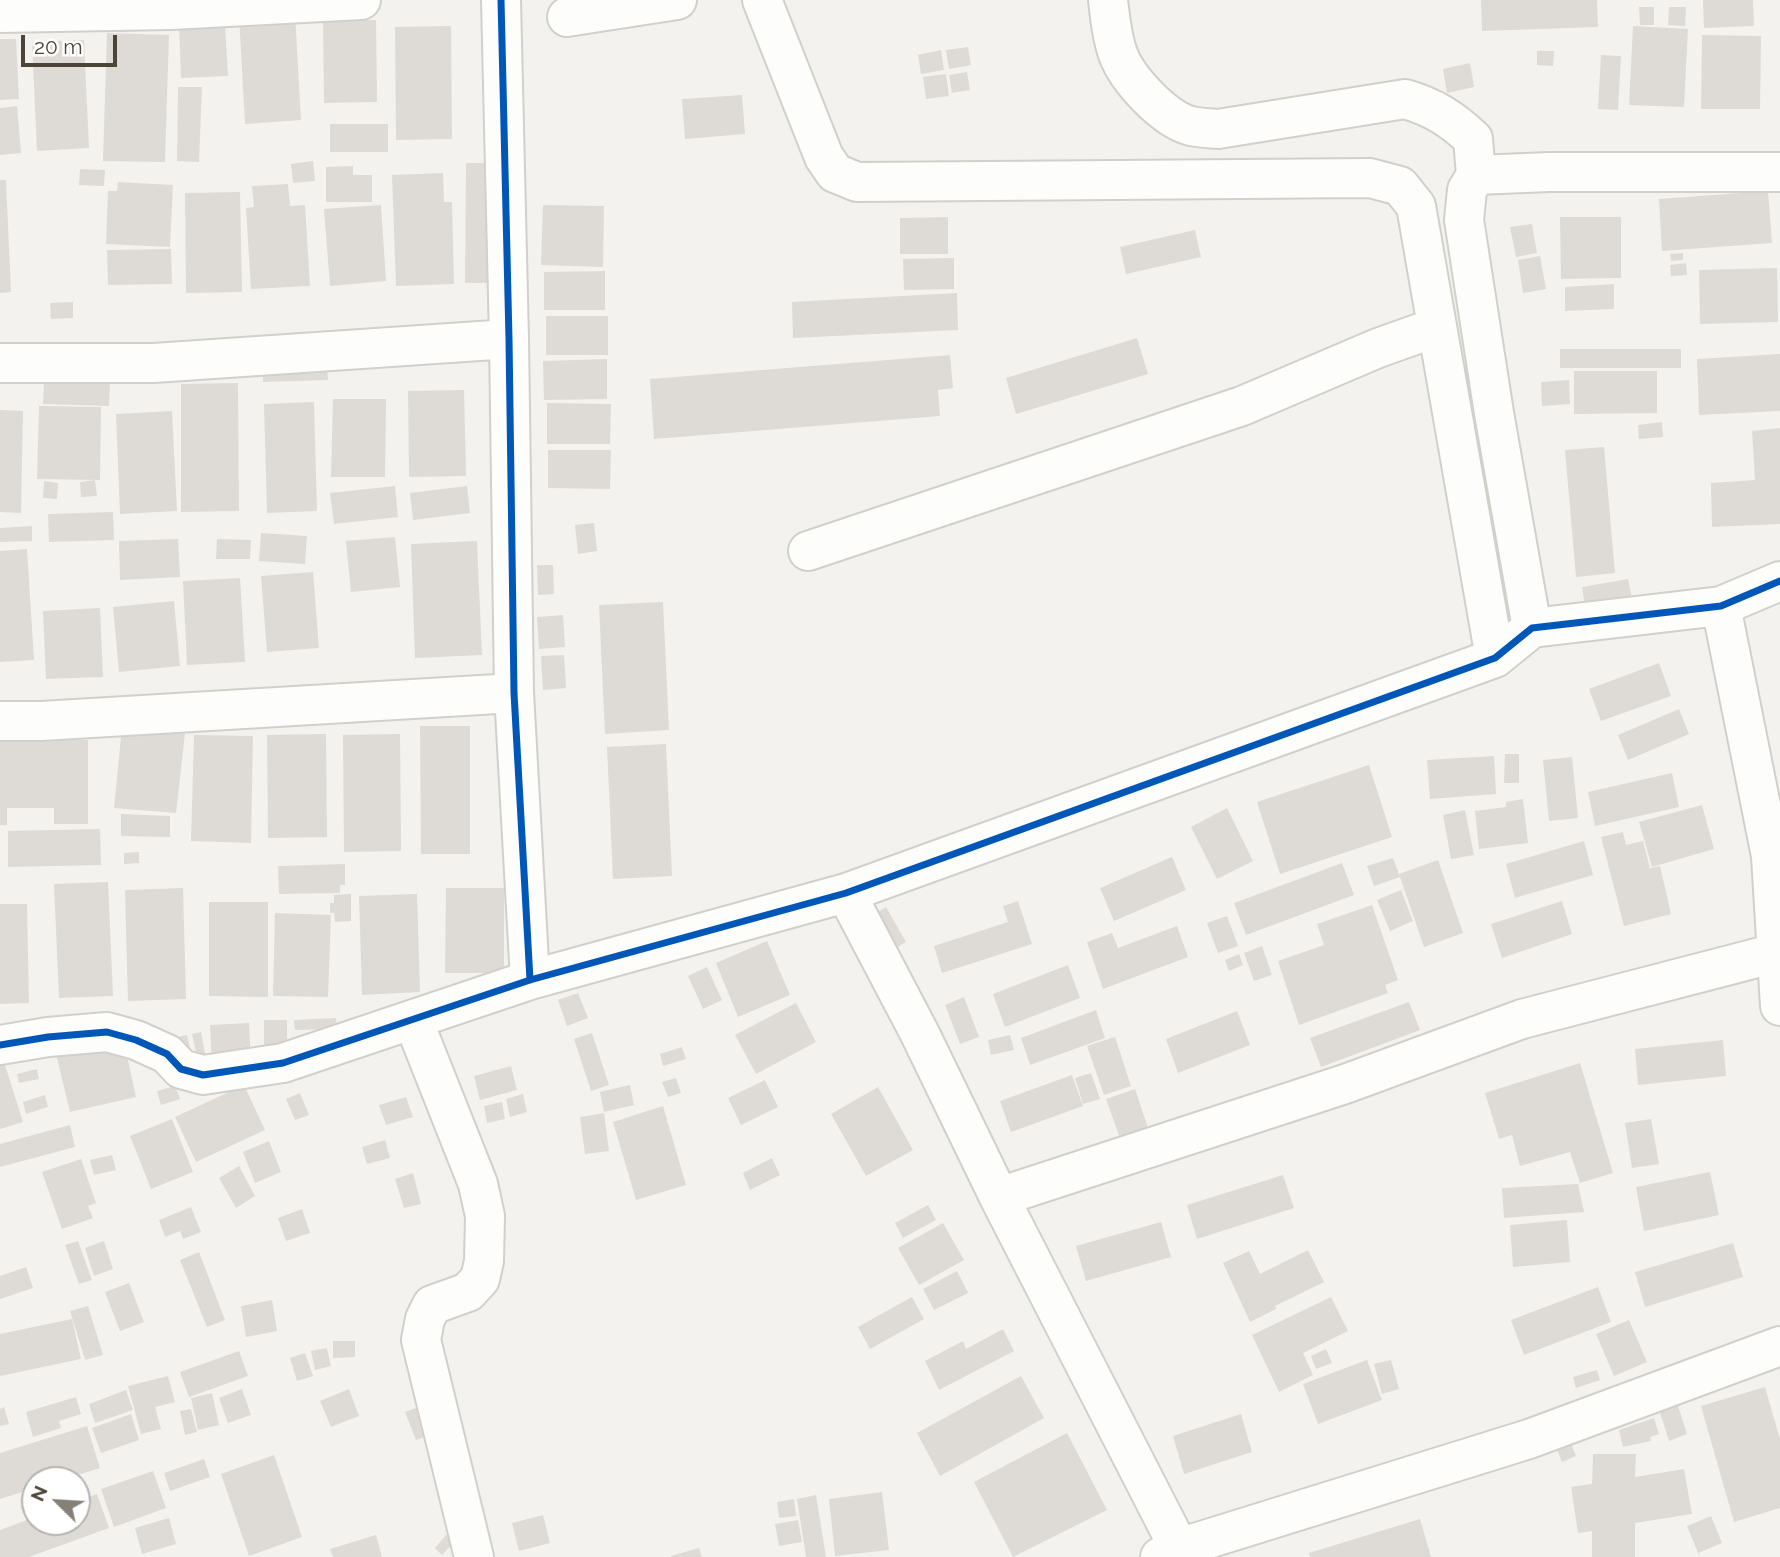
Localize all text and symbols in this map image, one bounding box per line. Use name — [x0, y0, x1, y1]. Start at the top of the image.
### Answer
scale bar — [24, 21, 121, 65]
text: 20 m — [34, 34, 82, 59]
north arrow — [21, 1466, 91, 1536]
text: N — [26, 1482, 52, 1504]

